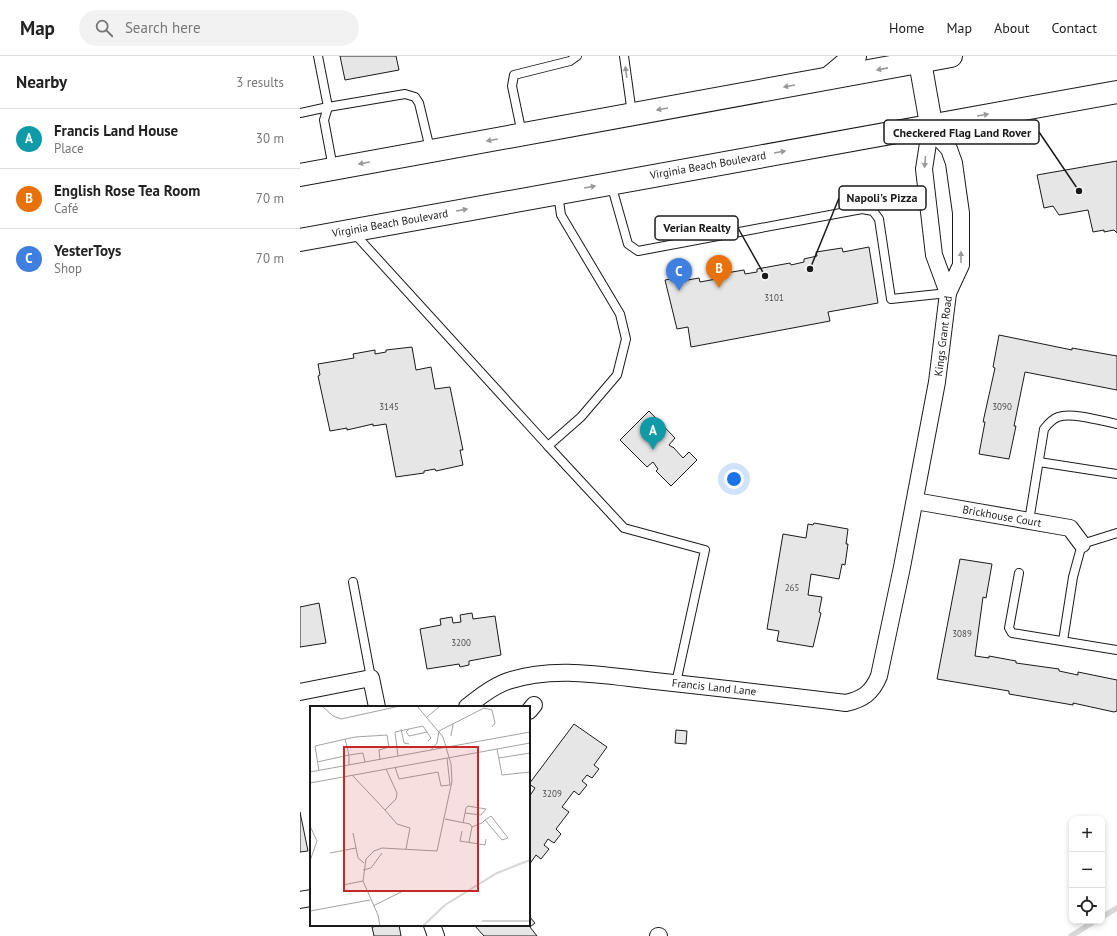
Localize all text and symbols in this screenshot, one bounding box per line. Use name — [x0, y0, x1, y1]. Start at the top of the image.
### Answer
search box — [79, 10, 359, 46]
text: Map — [20, 16, 55, 40]
icon: search — [93, 17, 115, 39]
text: Search here — [125, 18, 201, 37]
text: Home — [889, 19, 924, 37]
text: Map — [946, 19, 972, 37]
text: About — [994, 19, 1030, 37]
text: Contact — [1052, 19, 1097, 37]
one-way arrow — [623, 65, 629, 78]
one-way arrow — [876, 66, 888, 72]
text: Nearby — [16, 71, 67, 93]
text: 3 results — [236, 74, 284, 91]
one-way arrow — [783, 83, 796, 89]
one-way arrow — [655, 107, 668, 113]
one-way arrow — [977, 112, 989, 118]
callout: Checkered Flag Land Rover — [884, 120, 1039, 144]
text: Francis Land House — [54, 121, 178, 140]
text: Checkered Flag Land Rover — [893, 125, 1032, 140]
text: A — [25, 130, 33, 147]
text: 30 m — [256, 130, 284, 147]
one-way arrow — [486, 137, 498, 143]
text: Place — [54, 140, 84, 157]
street label: Virginia Beach Boulevard — [648, 148, 767, 182]
one-way arrow — [774, 148, 786, 154]
one-way arrow — [921, 156, 928, 168]
one-way arrow — [358, 161, 371, 167]
text: English Rose Tea Room — [54, 181, 200, 200]
one-way arrow — [584, 183, 596, 189]
callout: Napoli's Pizza — [839, 186, 926, 210]
text: B — [25, 190, 33, 207]
text: 70 m — [256, 190, 284, 207]
text: Napoli's Pizza — [847, 190, 917, 205]
text: Café — [54, 200, 78, 217]
street label: Virginia Beach Boulevard — [330, 206, 449, 240]
one-way arrow — [456, 207, 468, 213]
callout: Verian Realty — [655, 216, 738, 240]
text: Verian Realty — [662, 220, 731, 235]
text: YesterToys — [54, 241, 121, 260]
text: C — [25, 250, 33, 267]
text: 70 m — [256, 250, 284, 267]
one-way arrow — [958, 250, 964, 263]
pin: B — [706, 255, 732, 288]
pin: C — [666, 258, 692, 291]
text: Shop — [54, 260, 82, 277]
house number: 3101 — [764, 292, 784, 303]
street label: Kings Grant Road — [931, 295, 955, 377]
house number: 3145 — [379, 401, 399, 412]
house number: 3090 — [992, 401, 1012, 412]
pin: A — [640, 417, 666, 450]
your location — [724, 469, 744, 489]
street label: Brickhouse Court — [961, 502, 1043, 530]
house number: 265 — [785, 582, 799, 593]
house number: 3089 — [952, 628, 972, 639]
house number: 3200 — [451, 637, 471, 648]
street label: Francis Land Lane — [671, 676, 757, 698]
inset map — [310, 706, 530, 926]
house number: 3209 — [542, 788, 562, 799]
map controls — [1069, 816, 1105, 924]
button: + — [1069, 816, 1105, 852]
button: − — [1069, 852, 1105, 888]
button: locate — [1069, 888, 1105, 924]

